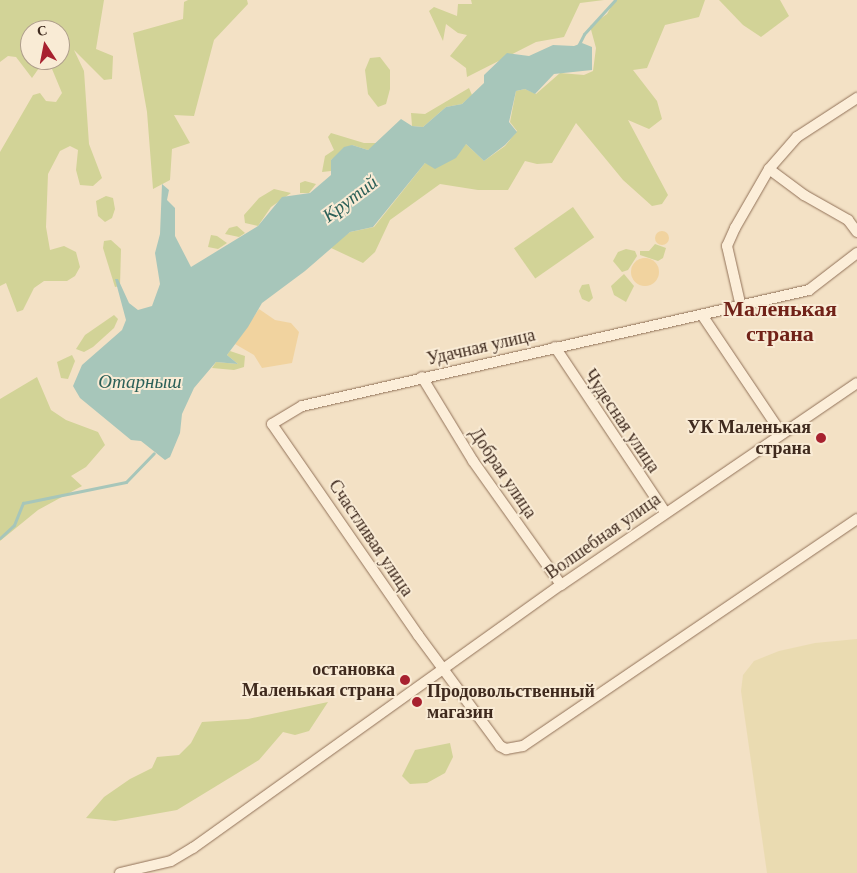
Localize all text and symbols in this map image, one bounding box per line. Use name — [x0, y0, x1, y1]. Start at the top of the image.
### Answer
north arrow — [20, 20, 70, 70]
text: С — [36, 22, 49, 39]
water label: Крутий — [318, 171, 382, 227]
district label: Маленькая страна — [723, 295, 837, 346]
street label: Удачная улица — [425, 324, 537, 370]
street label: Чудесная улица — [579, 365, 665, 477]
water label: Отарныш — [98, 371, 182, 393]
place label: УК Маленькая страна — [687, 417, 811, 459]
street label: Добрая улица — [465, 424, 541, 522]
marker: УК Маленькая страна — [815, 432, 827, 444]
street label: Счастливая улица — [324, 475, 418, 601]
street label: Волшебная улица — [541, 488, 665, 584]
place label: остановка Маленькая страна — [242, 659, 395, 702]
marker: остановка Маленькая страна — [399, 674, 411, 686]
place label: Продовольственный магазин — [427, 681, 595, 724]
marker: Продовольственный магазин — [411, 696, 423, 708]

